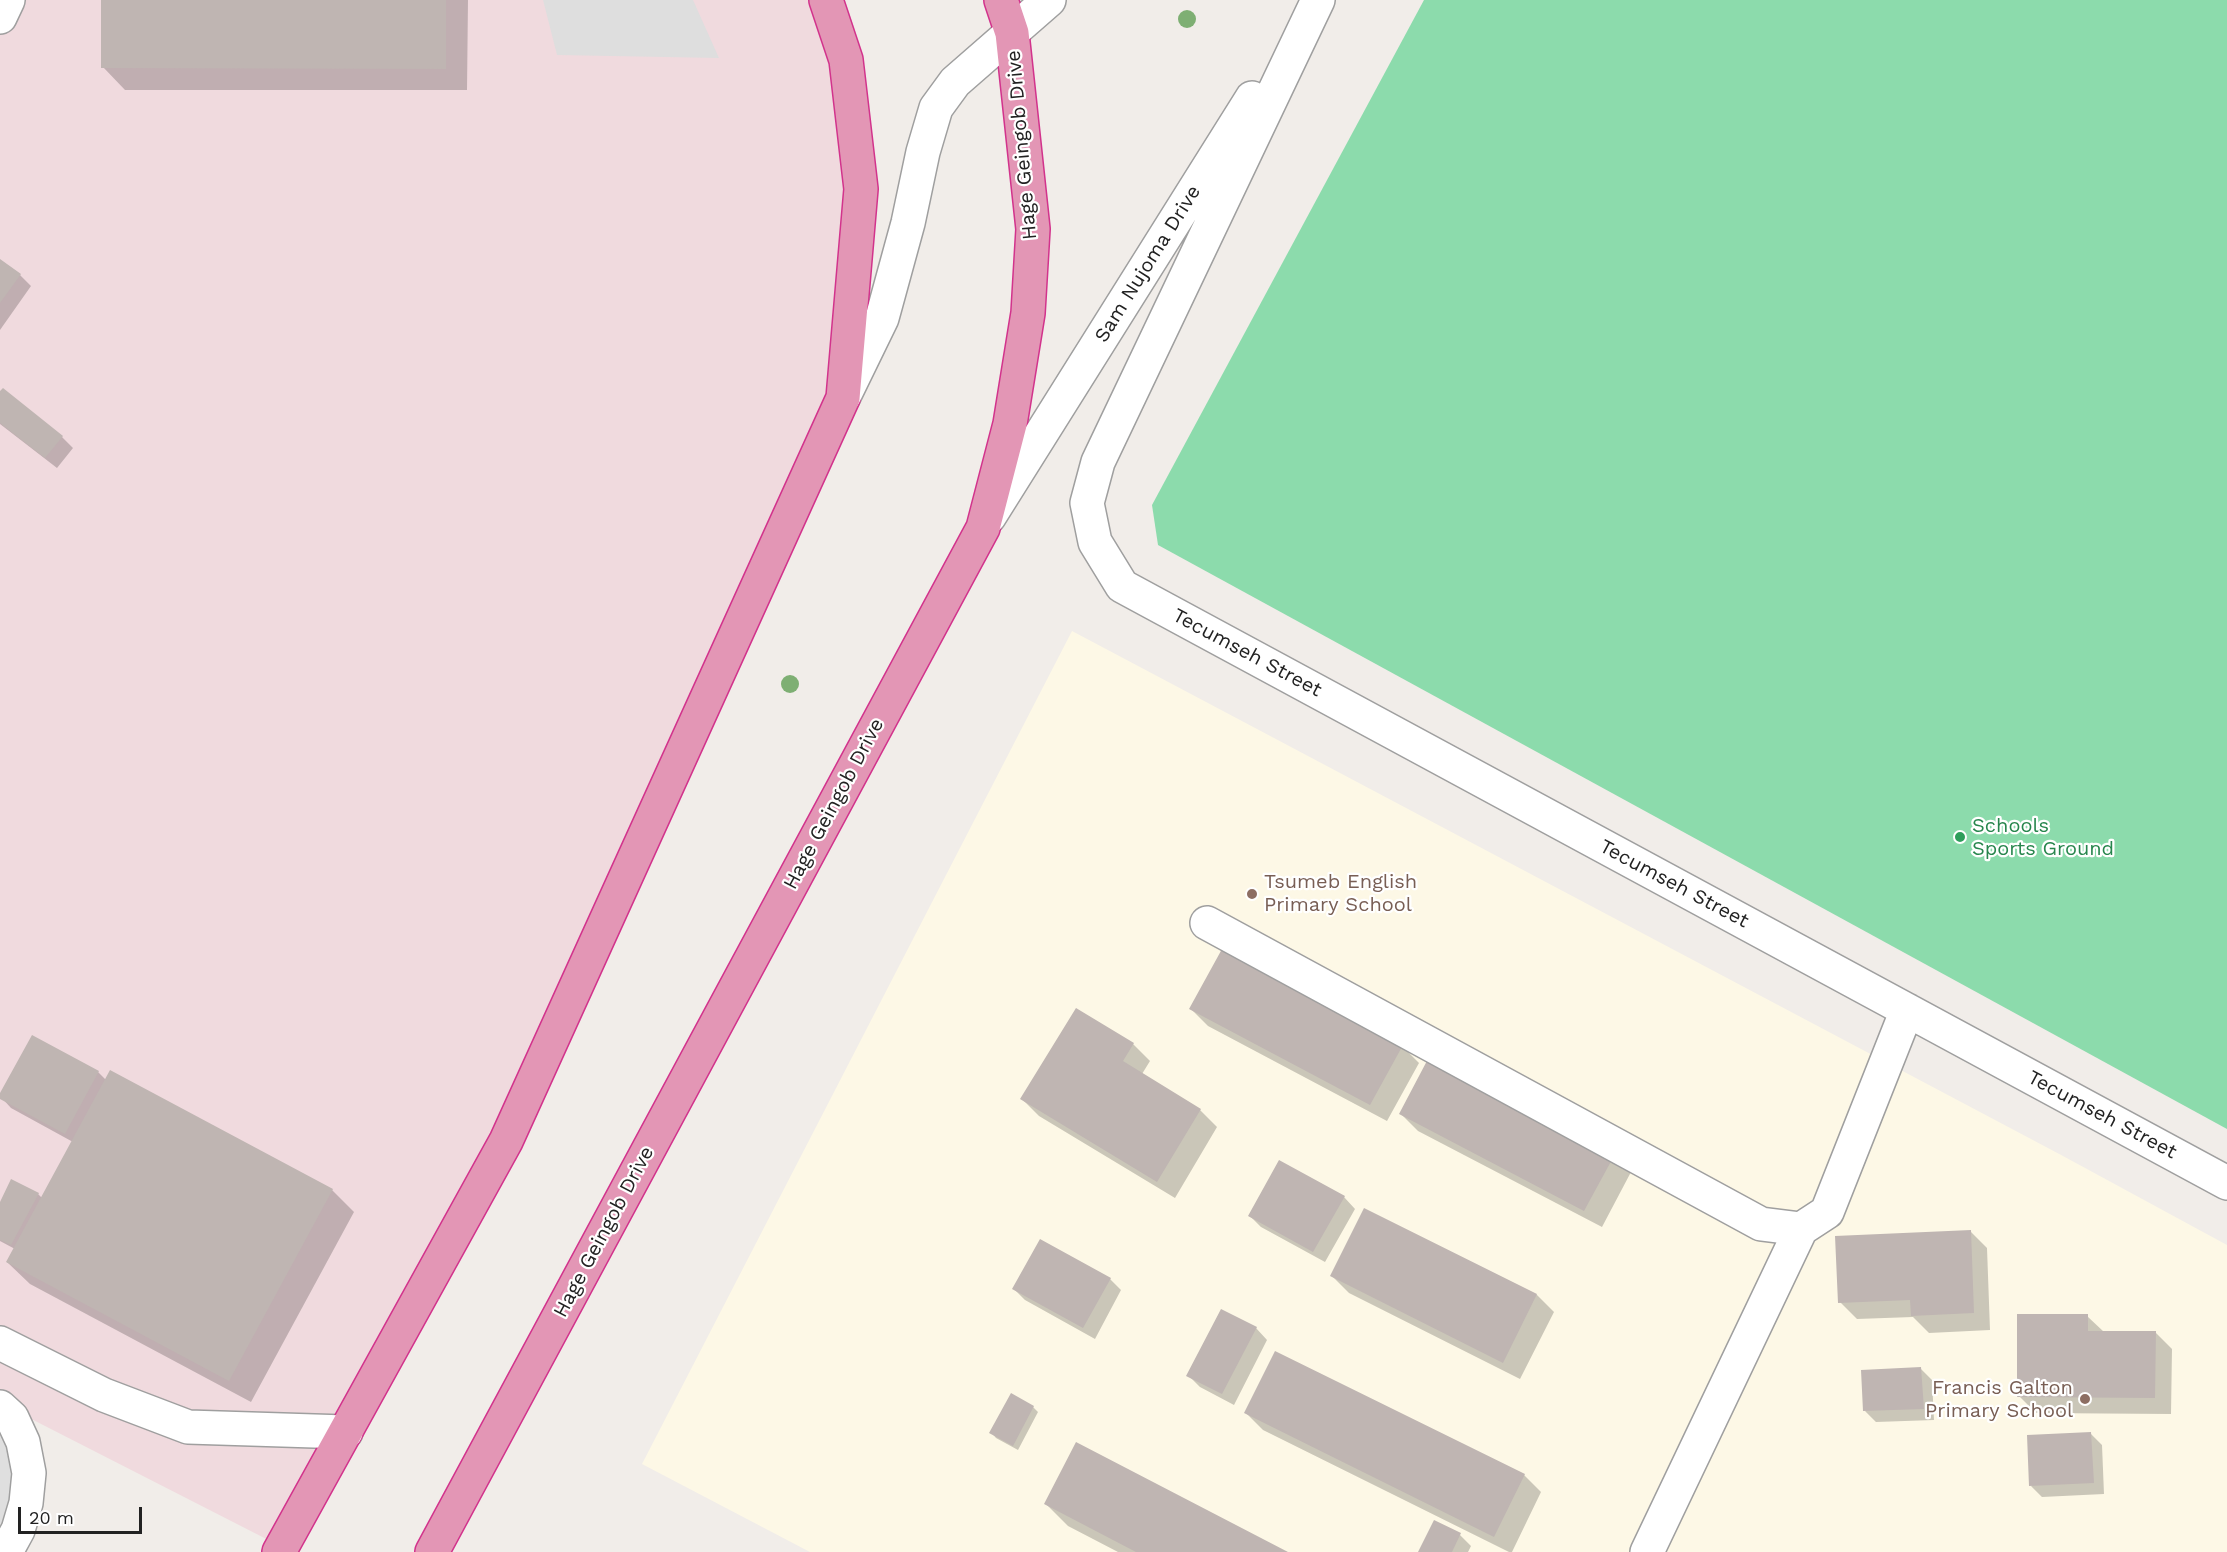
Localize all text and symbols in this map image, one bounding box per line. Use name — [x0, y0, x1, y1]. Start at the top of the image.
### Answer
street label: Hage Geingob Drive — [1002, 49, 1042, 241]
street label: Sam Nujoma Drive — [1090, 181, 1206, 347]
street label: Tecumseh Street — [1168, 604, 1326, 702]
street label: Hage Geingob Drive — [779, 714, 889, 894]
place label: Schools Sports Ground — [1972, 814, 2114, 861]
marker: Schools Sports Ground — [1953, 830, 1967, 844]
street label: Tecumseh Street — [1595, 835, 1753, 933]
place label: Tsumeb English Primary School — [1264, 870, 1417, 917]
marker: Tsumeb English Primary School — [1245, 887, 1259, 901]
street label: Tecumseh Street — [2023, 1066, 2181, 1164]
street label: Hage Geingob Drive — [549, 1142, 659, 1322]
place label: Francis Galton Primary School — [1925, 1376, 2073, 1423]
marker: Francis Galton Primary School — [2078, 1392, 2092, 1406]
scale bar — [21, 1495, 146, 1533]
text: 20 m — [29, 1507, 74, 1528]

